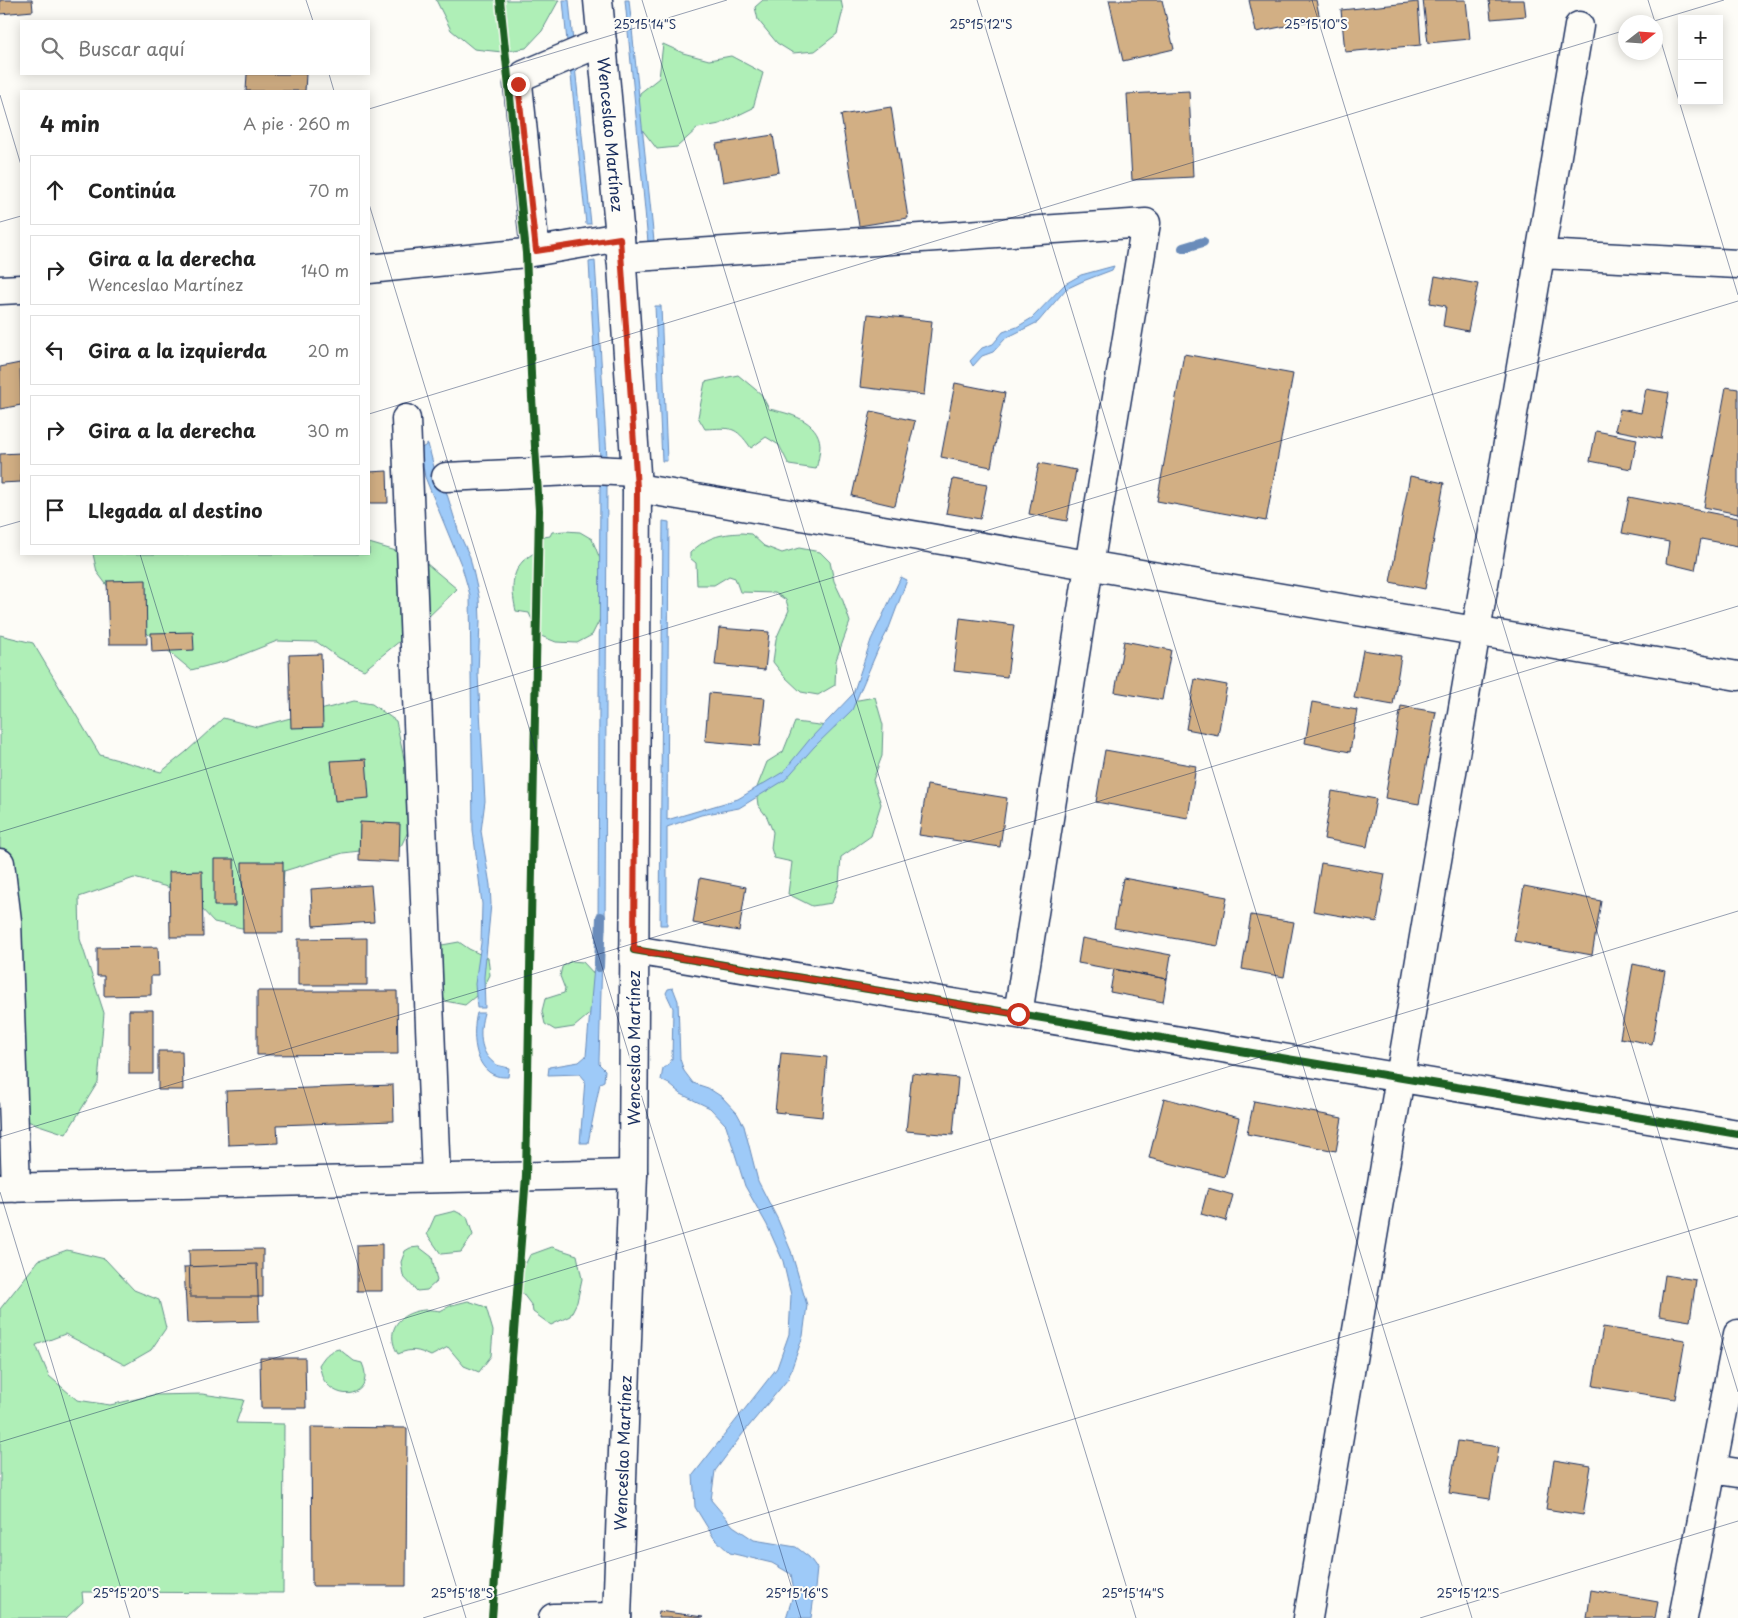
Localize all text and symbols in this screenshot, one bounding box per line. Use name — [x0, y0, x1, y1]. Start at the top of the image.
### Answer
text: 25°15'14"S — [614, 15, 676, 33]
text: 25°15'12"S — [949, 15, 1013, 33]
text: 25°15'10"S — [1284, 15, 1348, 33]
north arrow — [1618, 15, 1663, 60]
map controls — [1678, 15, 1723, 105]
button: + — [1678, 15, 1723, 60]
search box — [20, 20, 370, 75]
icon: search — [38, 34, 66, 62]
text: Buscar aquí — [78, 34, 185, 62]
street label: Wenceslao Martínez — [592, 56, 631, 213]
button: − — [1678, 60, 1723, 105]
route end — [507, 73, 530, 96]
text: 4 min — [40, 107, 100, 139]
text: A pie · 260 m — [243, 111, 350, 135]
icon: ahead — [41, 176, 69, 204]
text: Continúa — [88, 176, 176, 204]
text: 70 m — [309, 178, 349, 202]
text: Gira a la derecha — [88, 244, 256, 272]
icon: right — [41, 256, 69, 284]
text: 140 m — [301, 258, 349, 282]
text: Wenceslao Martínez — [88, 272, 243, 296]
icon: left — [41, 336, 69, 364]
text: Gira a la izquierda — [88, 336, 267, 364]
text: 20 m — [308, 338, 349, 362]
icon: right — [41, 416, 69, 444]
text: Gira a la derecha — [88, 416, 256, 444]
text: 30 m — [307, 418, 349, 442]
icon: arrive — [41, 496, 69, 524]
text: Llegada al destino — [88, 496, 262, 524]
street label: Wenceslao Martínez — [621, 970, 645, 1126]
route start — [1007, 1003, 1030, 1026]
street label: Wenceslao Martínez — [607, 1375, 637, 1531]
text: 25°15'20"S — [93, 1584, 159, 1602]
text: 25°15'18"S — [431, 1584, 493, 1602]
text: 25°15'16"S — [766, 1584, 828, 1602]
text: 25°15'14"S — [1102, 1584, 1164, 1602]
text: 25°15'12"S — [1436, 1584, 1500, 1602]

